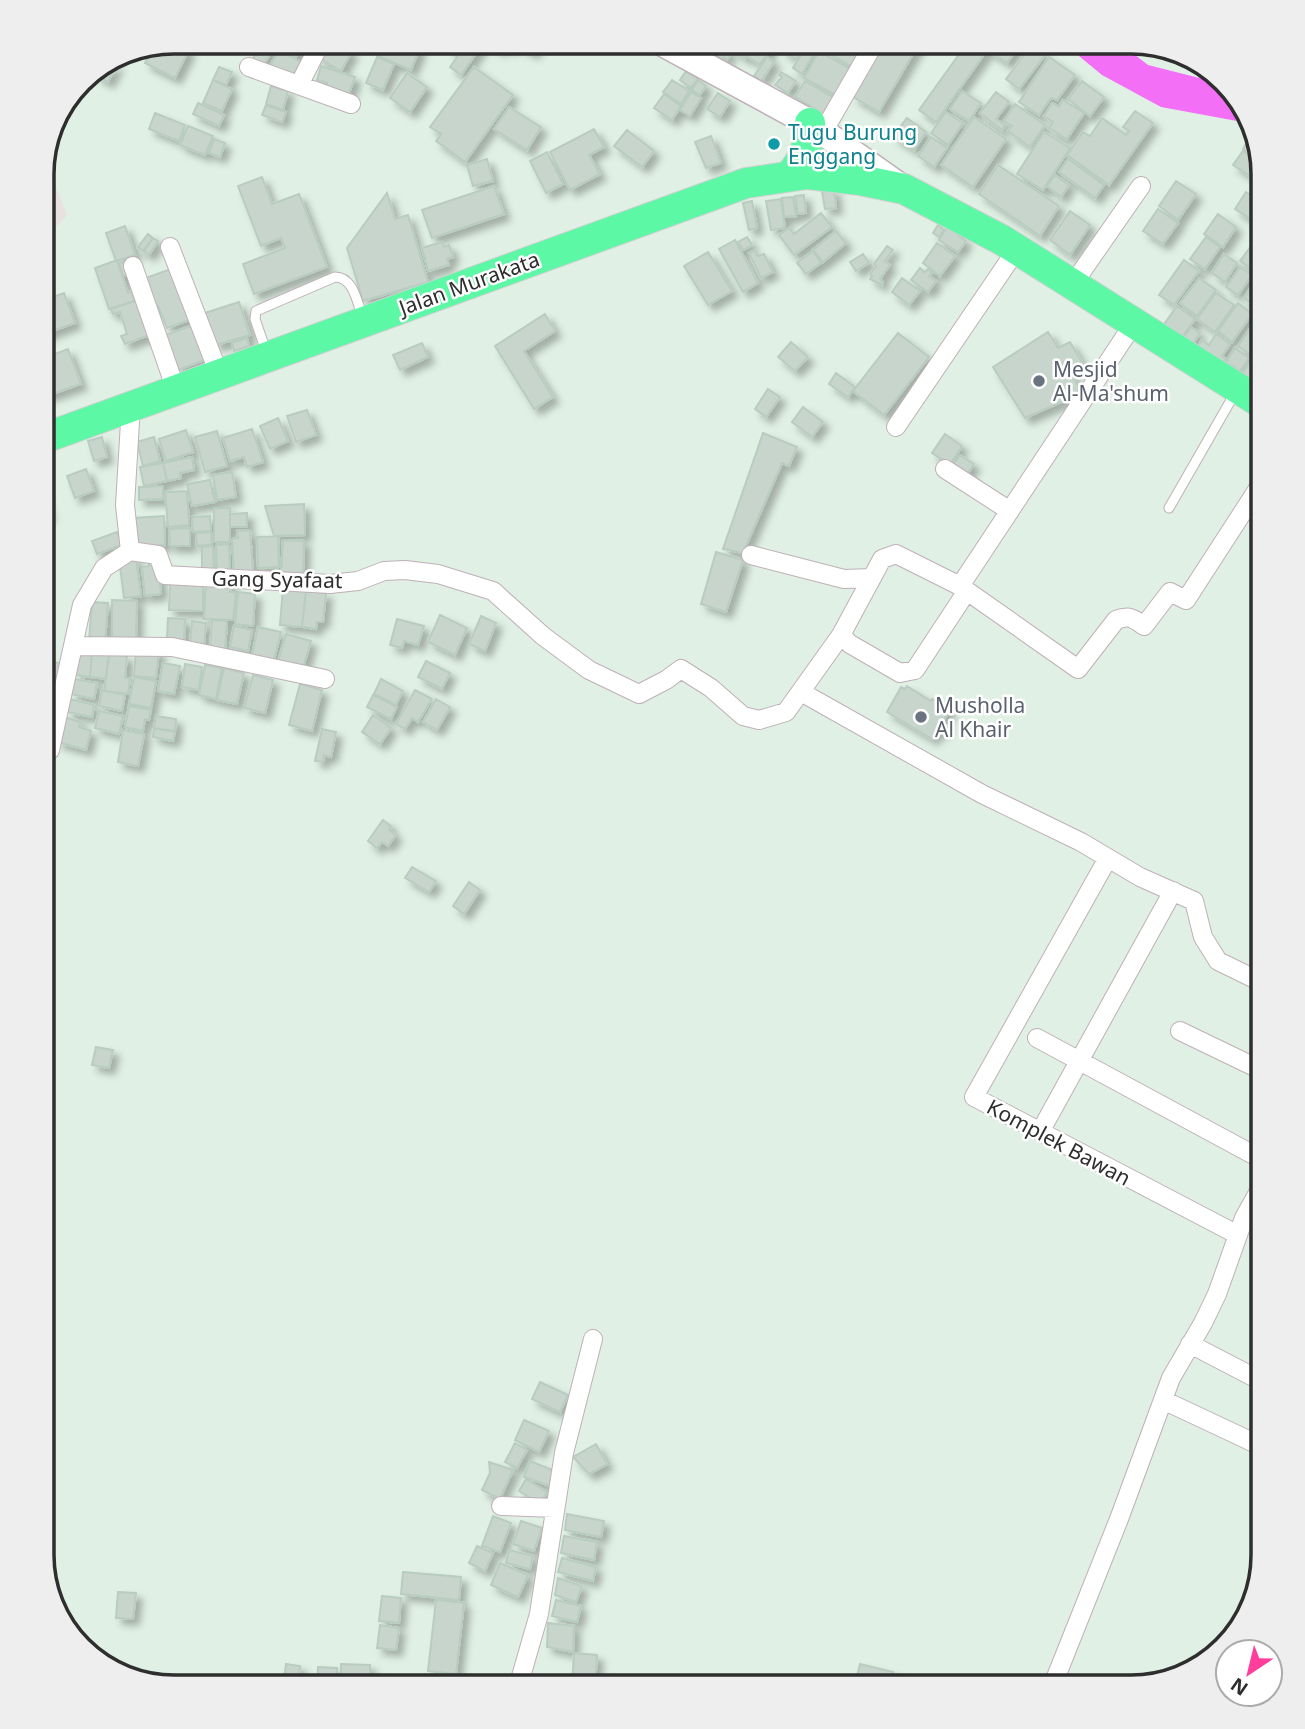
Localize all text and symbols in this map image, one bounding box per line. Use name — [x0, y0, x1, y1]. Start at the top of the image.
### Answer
place label: Tugu Burung Enggang — [788, 118, 917, 170]
marker: Tugu Burung Enggang — [766, 136, 782, 152]
street label: Jalan Murakata — [393, 245, 543, 322]
place label: Mesjid Al-Ma'shum — [1053, 355, 1169, 407]
marker: Mesjid Al-Ma'shum — [1031, 373, 1047, 389]
street label: Gang Syafaat — [211, 564, 343, 594]
place label: Musholla Al Khair — [935, 691, 1025, 743]
marker: Musholla Al Khair — [913, 709, 929, 725]
street label: Komplek Bawan — [982, 1092, 1136, 1192]
north arrow — [1214, 1638, 1284, 1708]
text: N — [1225, 1672, 1253, 1702]

